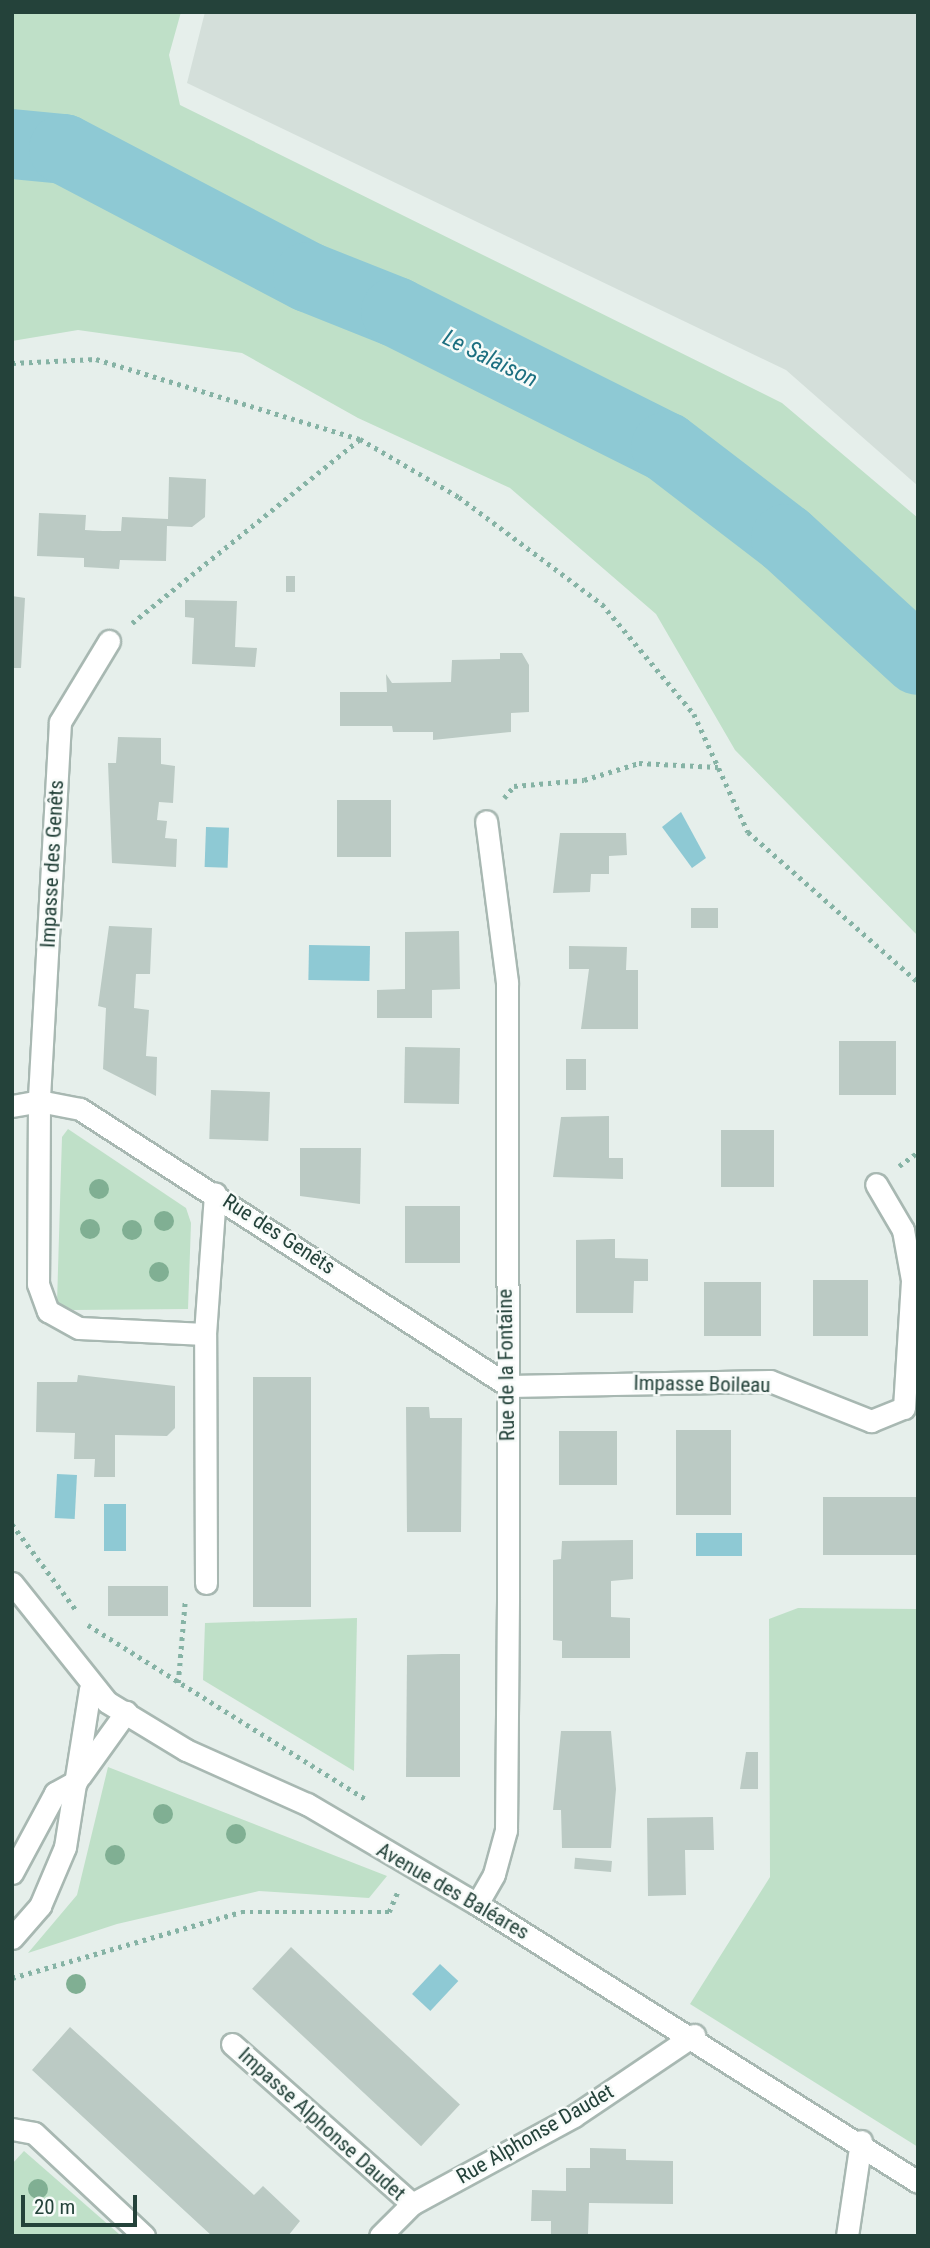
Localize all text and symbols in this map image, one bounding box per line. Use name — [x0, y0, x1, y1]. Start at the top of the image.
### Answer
water label: Le Salaison — [438, 324, 542, 394]
street label: Impasse des Genêts — [35, 779, 69, 949]
street label: Rue des Genêts — [218, 1188, 340, 1280]
street label: Rue de la Fontaine — [492, 1289, 520, 1441]
street label: Impasse Boileau — [633, 1370, 771, 1398]
street label: Avenue des Baléares — [372, 1837, 534, 1945]
street label: Impasse Alphonse Daudet — [233, 2042, 411, 2206]
street label: Rue Alphonse Daudet — [452, 2079, 618, 2189]
scale bar — [24, 2182, 140, 2226]
text: 20 m — [34, 2195, 75, 2219]

